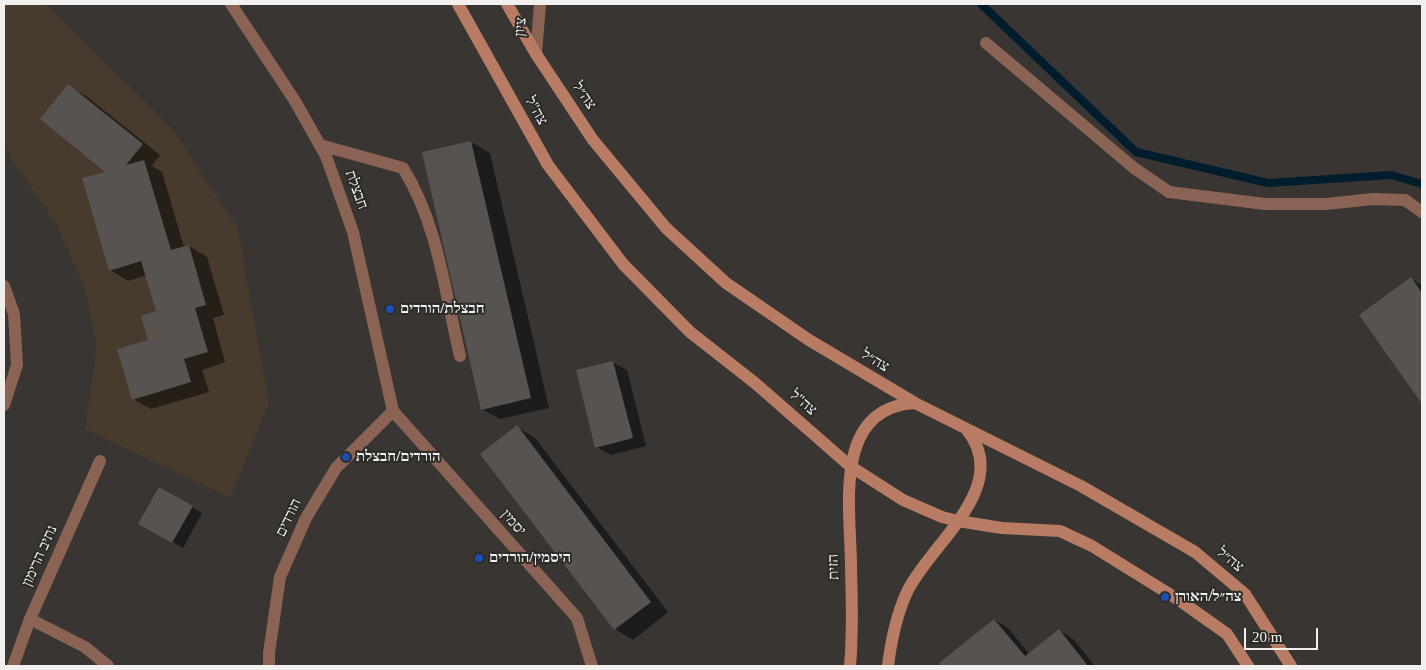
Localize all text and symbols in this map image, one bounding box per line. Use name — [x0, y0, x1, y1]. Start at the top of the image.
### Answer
street label: ציון — [511, 16, 531, 38]
street label: צה״ל — [568, 79, 600, 113]
street label: צה"ל — [521, 94, 551, 128]
street label: חבצלת — [341, 168, 371, 212]
place label: חבצלת/הורדים — [400, 300, 485, 318]
marker: חבצלת/הורדים — [384, 303, 396, 315]
street label: צה״ל — [858, 346, 892, 376]
street label: צה"ל — [786, 386, 820, 420]
place label: הורדים/חבצלת — [356, 448, 441, 466]
marker: הורדים/חבצלת — [340, 451, 352, 463]
street label: הורדים — [272, 496, 306, 540]
street label: יסמין — [497, 506, 529, 540]
street label: נתיב הרימון — [18, 522, 62, 590]
street label: צה״ל — [1213, 544, 1247, 576]
place label: היסמין/הורדים — [489, 549, 571, 567]
marker: היסמין/הורדים — [473, 552, 485, 564]
street label: הזית — [825, 554, 843, 580]
place label: צה״ל/האורן — [1175, 588, 1242, 606]
marker: צה״ל/האורן — [1159, 591, 1171, 603]
scale bar — [1246, 618, 1320, 650]
text: 20 m — [1252, 629, 1282, 645]

